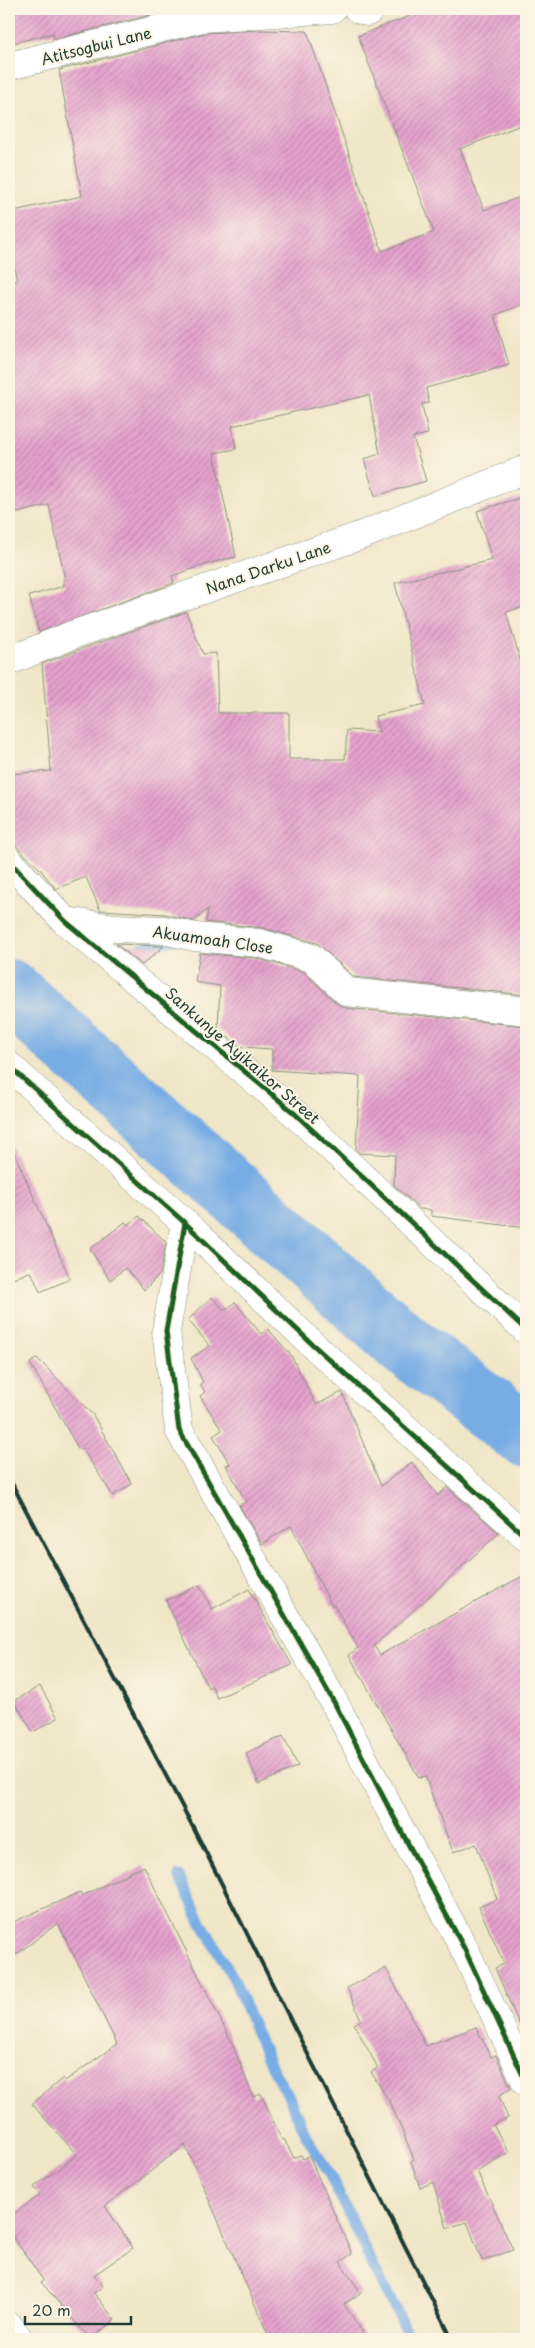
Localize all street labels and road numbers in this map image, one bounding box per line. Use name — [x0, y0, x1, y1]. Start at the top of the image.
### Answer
street label: Atitsogbui Lane — [38, 20, 154, 70]
street label: Nana Darku Lane — [202, 535, 334, 599]
street label: Akuamoah Close — [151, 919, 275, 959]
street label: Sankunye Ayikaikor Street — [161, 981, 325, 1129]

